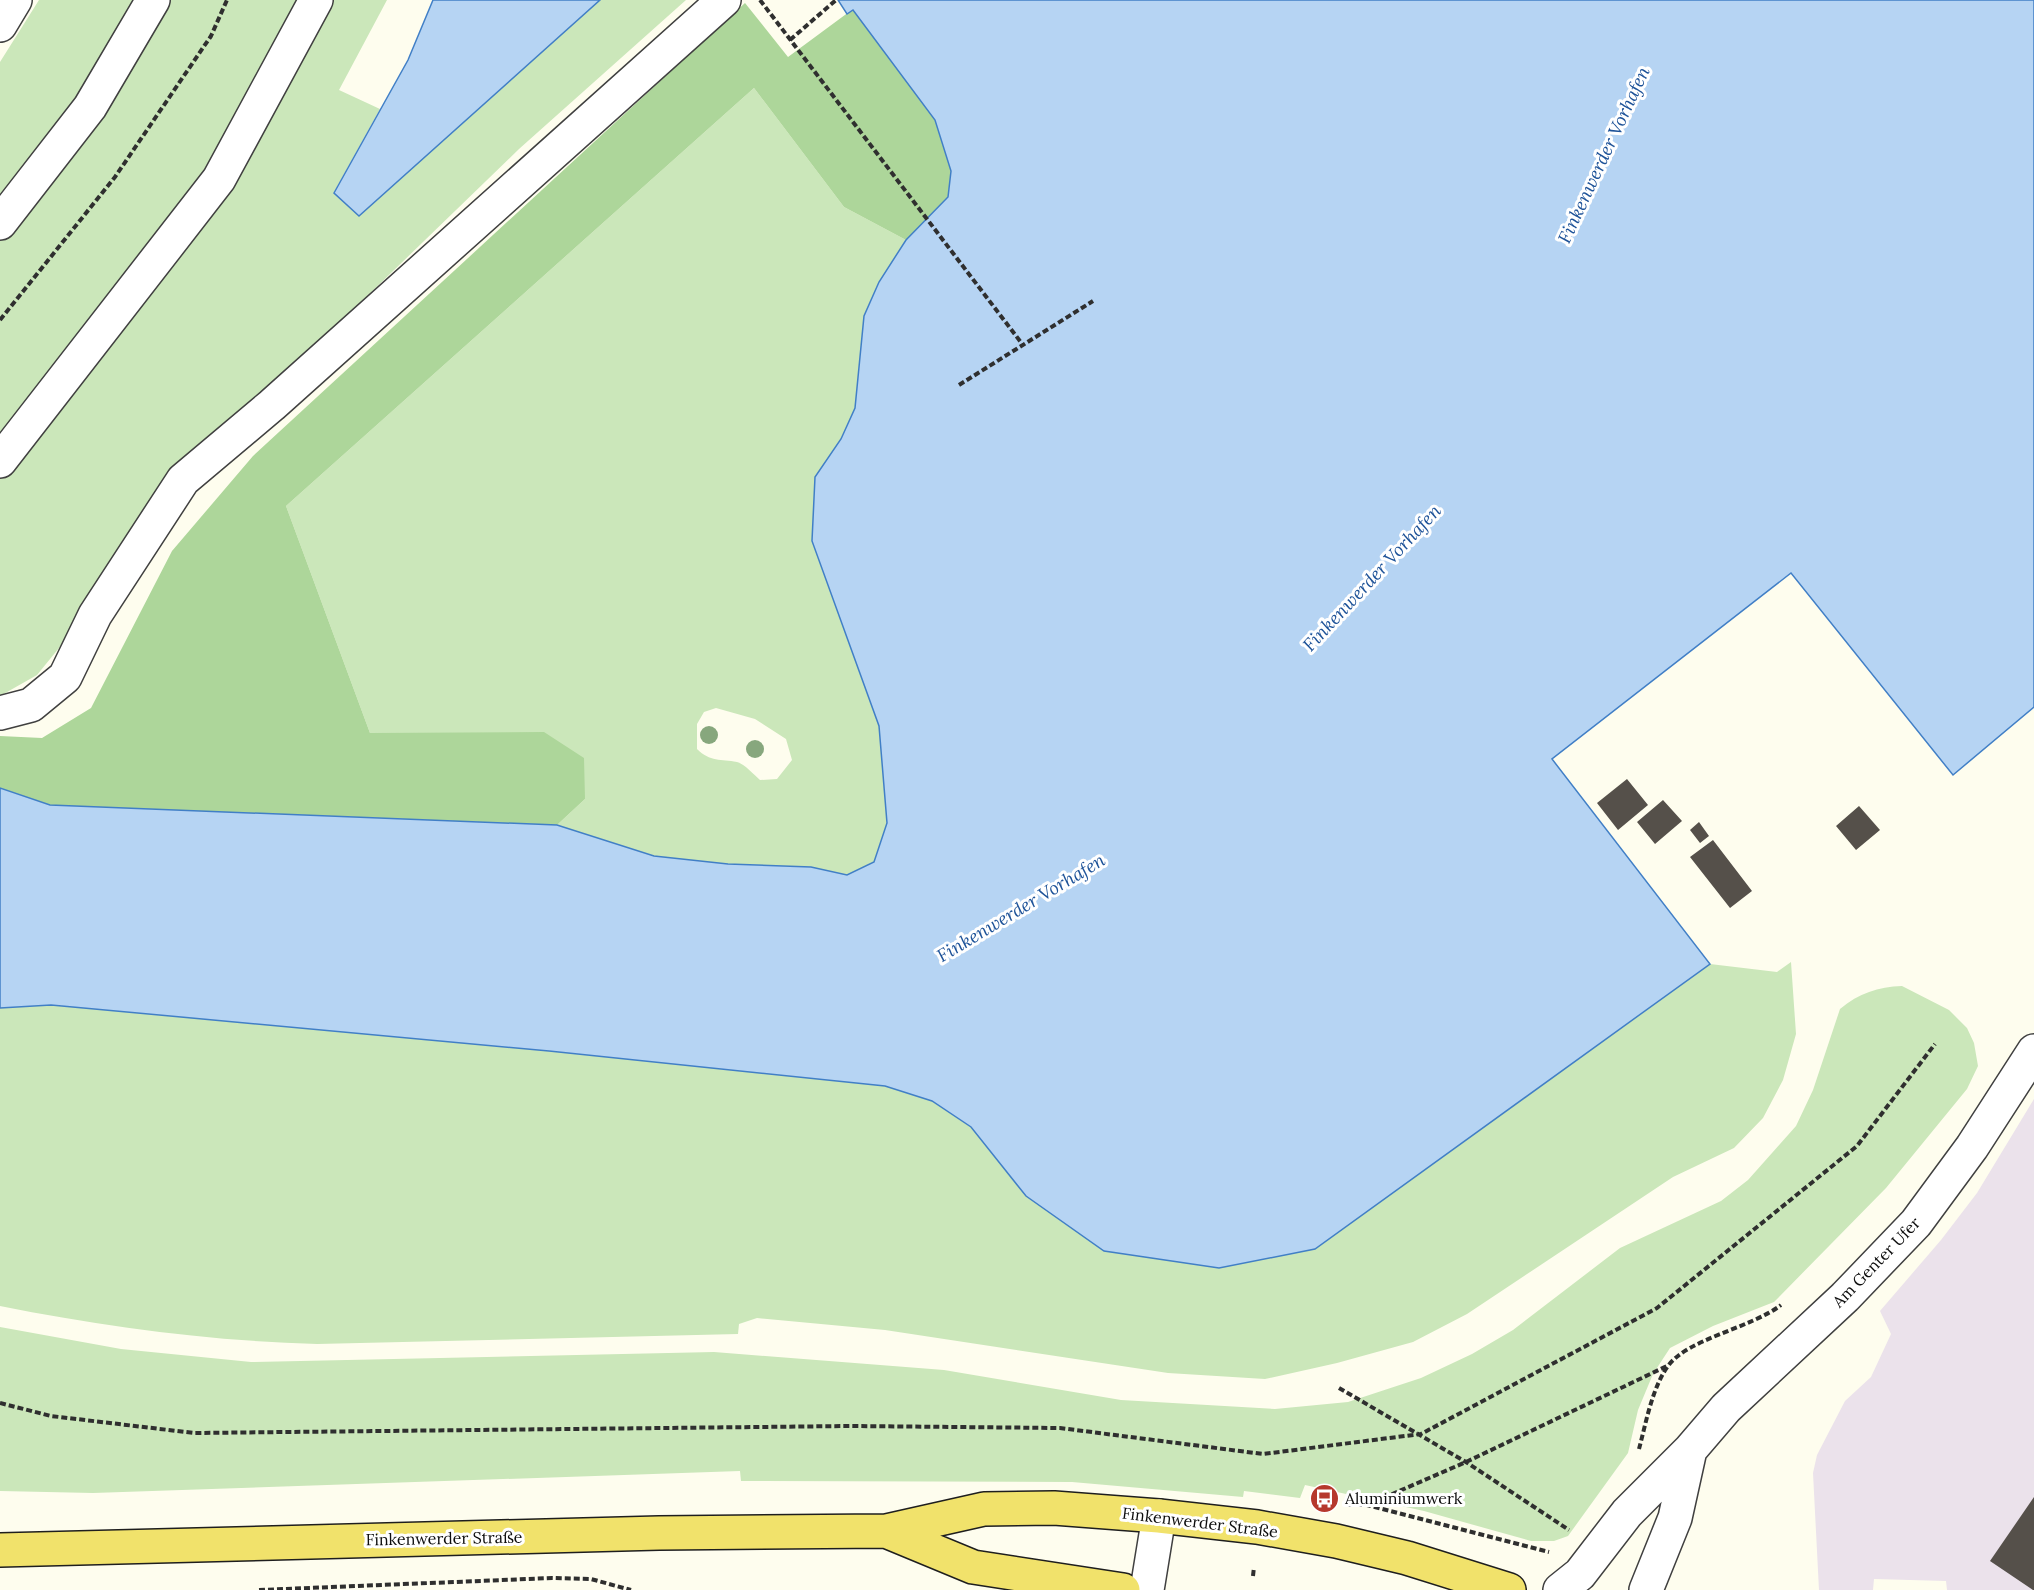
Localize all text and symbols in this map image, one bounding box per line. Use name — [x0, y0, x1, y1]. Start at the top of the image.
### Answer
water label: Finkenwerder Vorhafen — [1552, 63, 1655, 247]
water label: Finkenwerder Vorhafen — [1298, 499, 1446, 656]
water label: Finkenwerder Vorhafen — [932, 848, 1109, 967]
street label: Am Genter Ufer — [1827, 1213, 1924, 1312]
bus stop icon: Aluminiumwerk — [1308, 1482, 1340, 1514]
place label: Aluminiumwerk — [1344, 1488, 1463, 1508]
street label: Finkenwerder Straße — [1121, 1503, 1279, 1542]
street label: Finkenwerder Straße — [365, 1527, 523, 1549]

